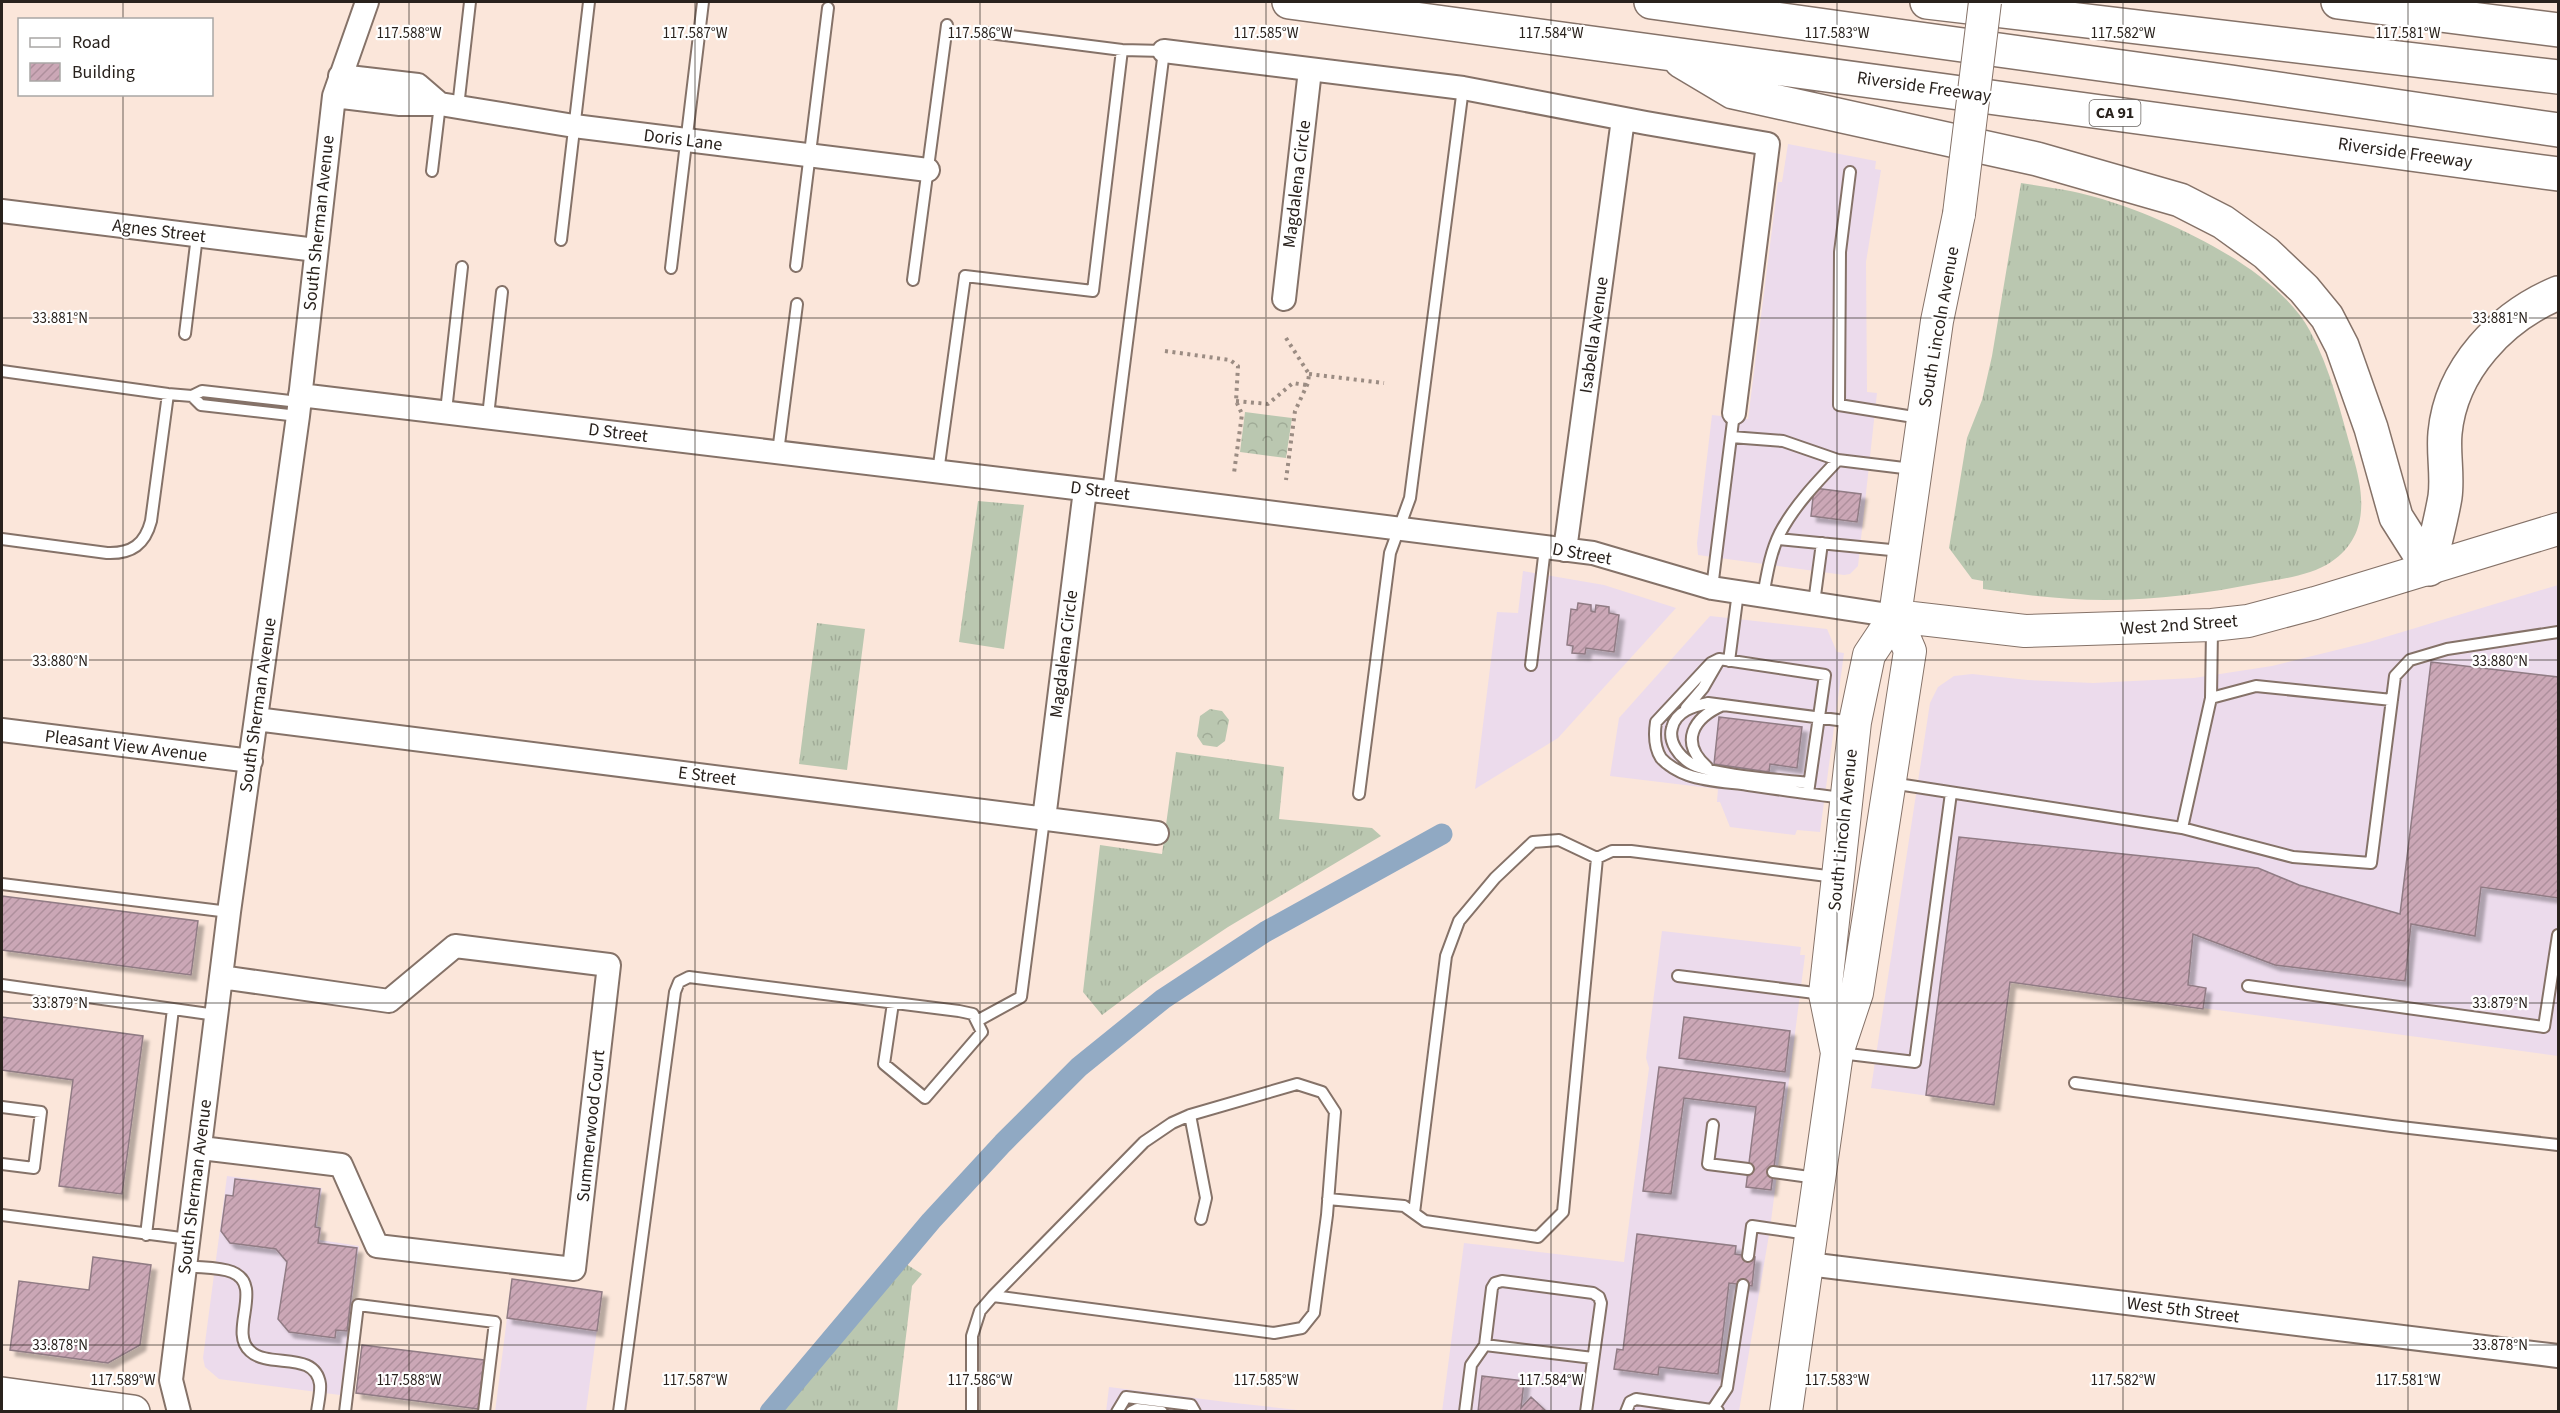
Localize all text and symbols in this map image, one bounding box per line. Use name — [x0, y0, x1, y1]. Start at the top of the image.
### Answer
legend — [18, 18, 213, 96]
text: 117.588°W — [376, 23, 442, 44]
text: 117.587°W — [662, 23, 728, 44]
text: 117.586°W — [947, 23, 1013, 44]
text: 117.585°W — [1233, 23, 1299, 44]
text: 117.584°W — [1518, 23, 1584, 44]
text: 117.583°W — [1804, 23, 1870, 44]
text: 117.582°W — [2090, 23, 2156, 44]
text: 117.581°W — [2375, 23, 2441, 44]
text: Road — [72, 30, 111, 55]
text: Building — [72, 60, 135, 85]
street label: Riverside Freeway — [1855, 65, 1993, 109]
road number: CA 91 — [2090, 100, 2140, 126]
street label: Magdalena Circle — [1277, 119, 1317, 249]
street label: Doris Lane — [642, 123, 724, 157]
street label: Riverside Freeway — [2336, 131, 2474, 175]
street label: South Sherman Avenue — [297, 134, 341, 312]
street label: Agnes Street — [111, 213, 207, 249]
street label: South Lincoln Avenue — [1913, 245, 1965, 409]
street label: Isabella Avenue — [1573, 275, 1615, 395]
text: 33.881°N — [32, 308, 88, 329]
text: 33.881°N — [2472, 308, 2528, 329]
street label: D Street — [587, 417, 649, 449]
street label: D Street — [1069, 475, 1131, 507]
street label: D Street — [1550, 537, 1614, 571]
street label: Magdalena Circle — [1044, 589, 1084, 719]
street label: West 2nd Street — [2120, 608, 2238, 642]
street label: South Sherman Avenue — [233, 616, 283, 794]
text: 33.880°N — [32, 651, 88, 672]
text: 33.880°N — [2472, 651, 2528, 672]
street label: Pleasant View Avenue — [43, 724, 209, 768]
street label: South Lincoln Avenue — [1822, 748, 1864, 912]
street label: E Street — [677, 760, 737, 792]
text: 33.879°N — [32, 993, 88, 1014]
text: 33.879°N — [2472, 993, 2528, 1014]
street label: Summerwood Court — [571, 1049, 611, 1203]
street label: South Sherman Avenue — [172, 1098, 218, 1276]
street label: West 5th Street — [2125, 1291, 2241, 1329]
text: 33.878°N — [32, 1335, 88, 1356]
text: 33.878°N — [2472, 1335, 2528, 1356]
text: 117.589°W — [90, 1370, 156, 1391]
text: 117.588°W — [376, 1370, 442, 1391]
text: 117.587°W — [662, 1370, 728, 1391]
text: 117.586°W — [947, 1370, 1013, 1391]
text: 117.585°W — [1233, 1370, 1299, 1391]
text: 117.584°W — [1518, 1370, 1584, 1391]
text: 117.583°W — [1804, 1370, 1870, 1391]
text: 117.582°W — [2090, 1370, 2156, 1391]
text: 117.581°W — [2375, 1370, 2441, 1391]

